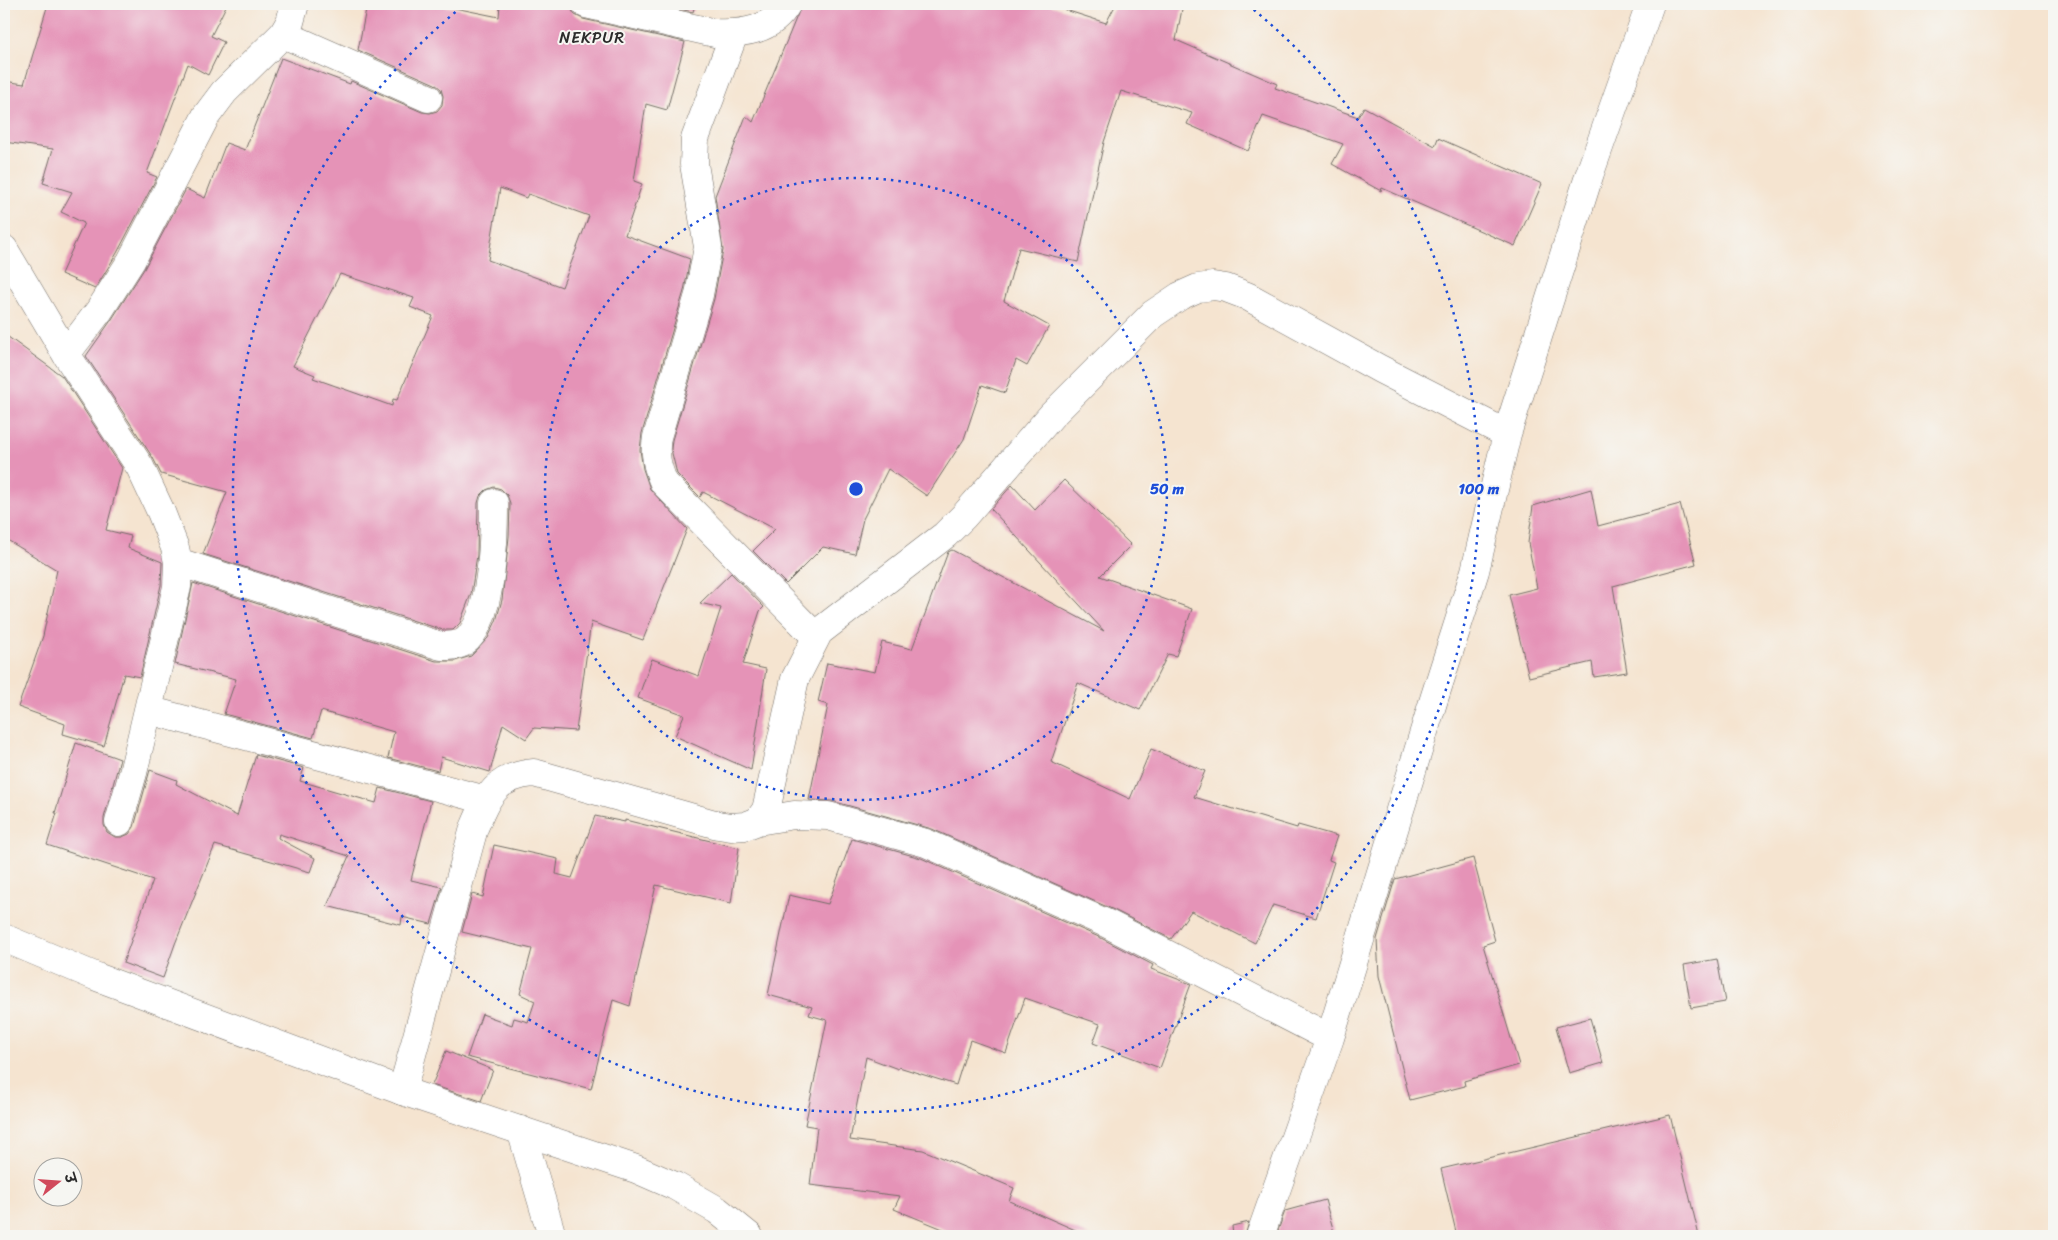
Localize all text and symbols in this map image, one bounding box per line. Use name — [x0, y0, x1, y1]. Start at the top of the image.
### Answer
district label: NEKPUR — [559, 23, 625, 52]
text: 50 m — [1150, 476, 1185, 502]
text: 100 m — [1459, 476, 1500, 502]
centre of rings — [847, 480, 865, 498]
north arrow — [32, 1158, 82, 1208]
text: उ — [56, 1168, 84, 1188]

